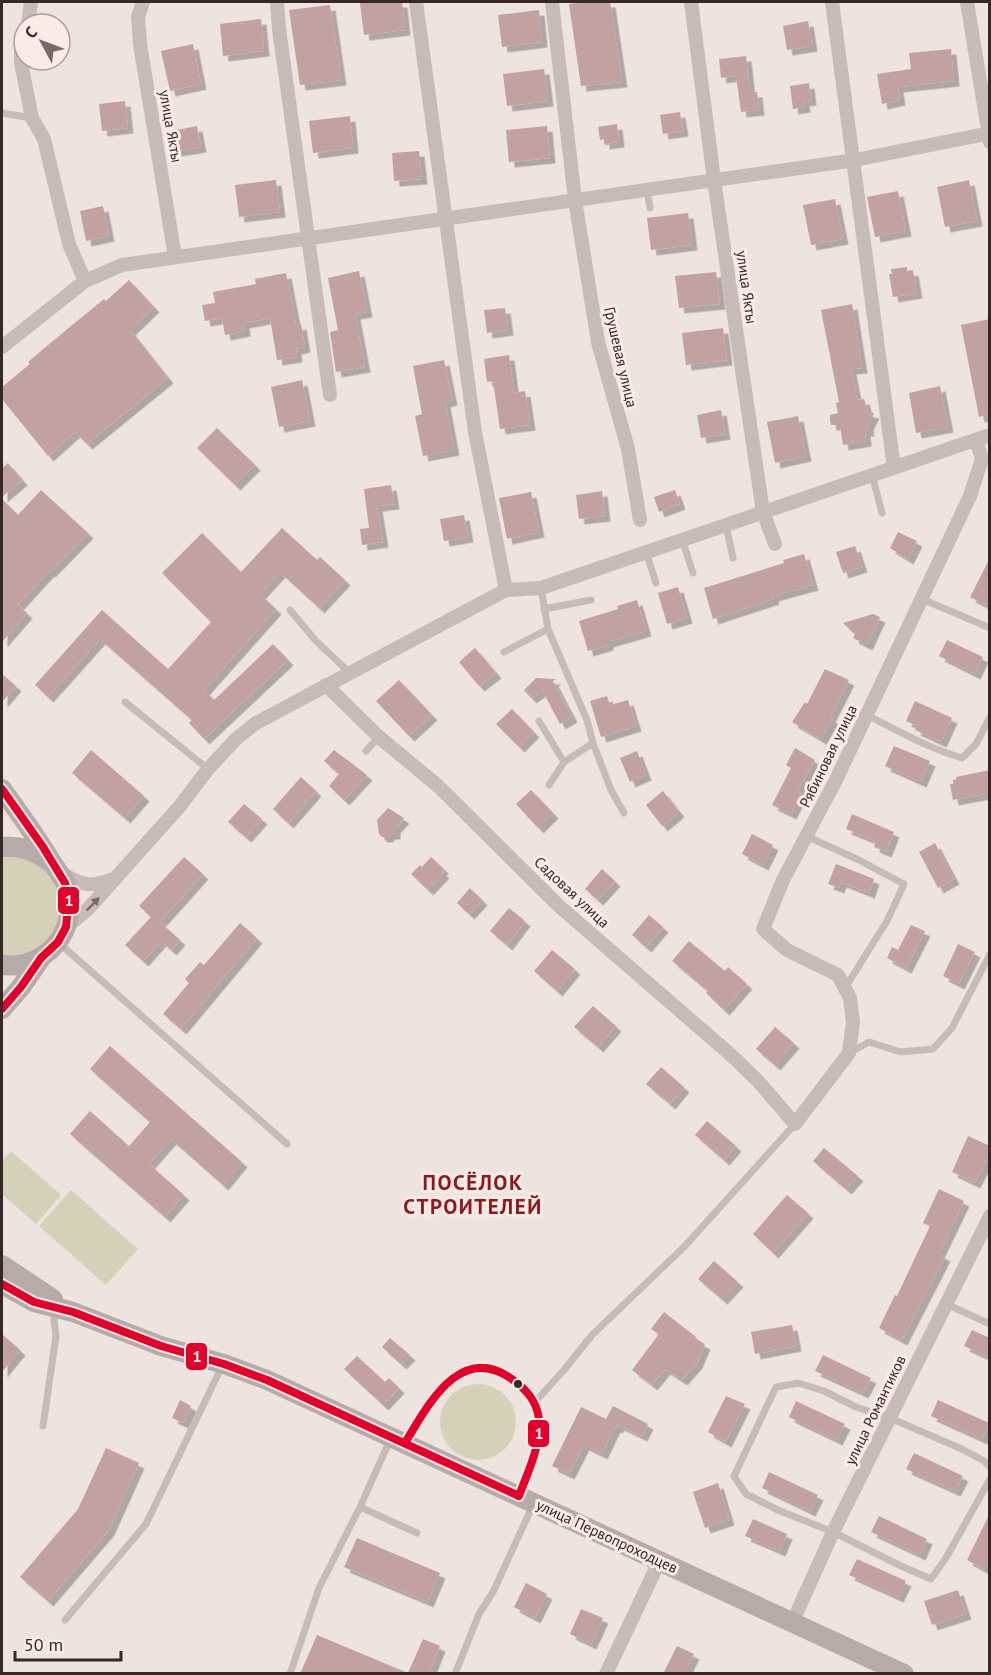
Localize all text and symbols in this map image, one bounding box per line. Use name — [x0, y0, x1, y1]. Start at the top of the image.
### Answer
north arrow — [12, 12, 72, 72]
text: С — [20, 22, 41, 42]
street label: улица Якты — [155, 88, 187, 164]
street label: улица Якты — [732, 249, 762, 325]
street label: Грушевая улица — [600, 305, 642, 409]
street label: Рябиновая улица — [795, 702, 861, 810]
street label: Садовая улица — [530, 852, 614, 932]
line badge: 1 — [57, 886, 80, 915]
text: 1 — [64, 890, 74, 910]
one-way arrow — [86, 897, 100, 911]
district label: ПОСЁЛОК СТРОИТЕЛЕЙ — [403, 1169, 543, 1220]
line badge: 1 — [185, 1342, 208, 1371]
text: 1 — [192, 1346, 202, 1366]
street label: улица Романтиков — [840, 1352, 910, 1468]
unlabelled marker — [512, 1378, 524, 1390]
line badge: 1 — [527, 1419, 550, 1448]
text: 1 — [534, 1423, 544, 1443]
street label: улица Первопроходцев — [533, 1495, 681, 1577]
scale bar — [15, 1624, 122, 1662]
text: 50 m — [24, 1633, 63, 1656]

